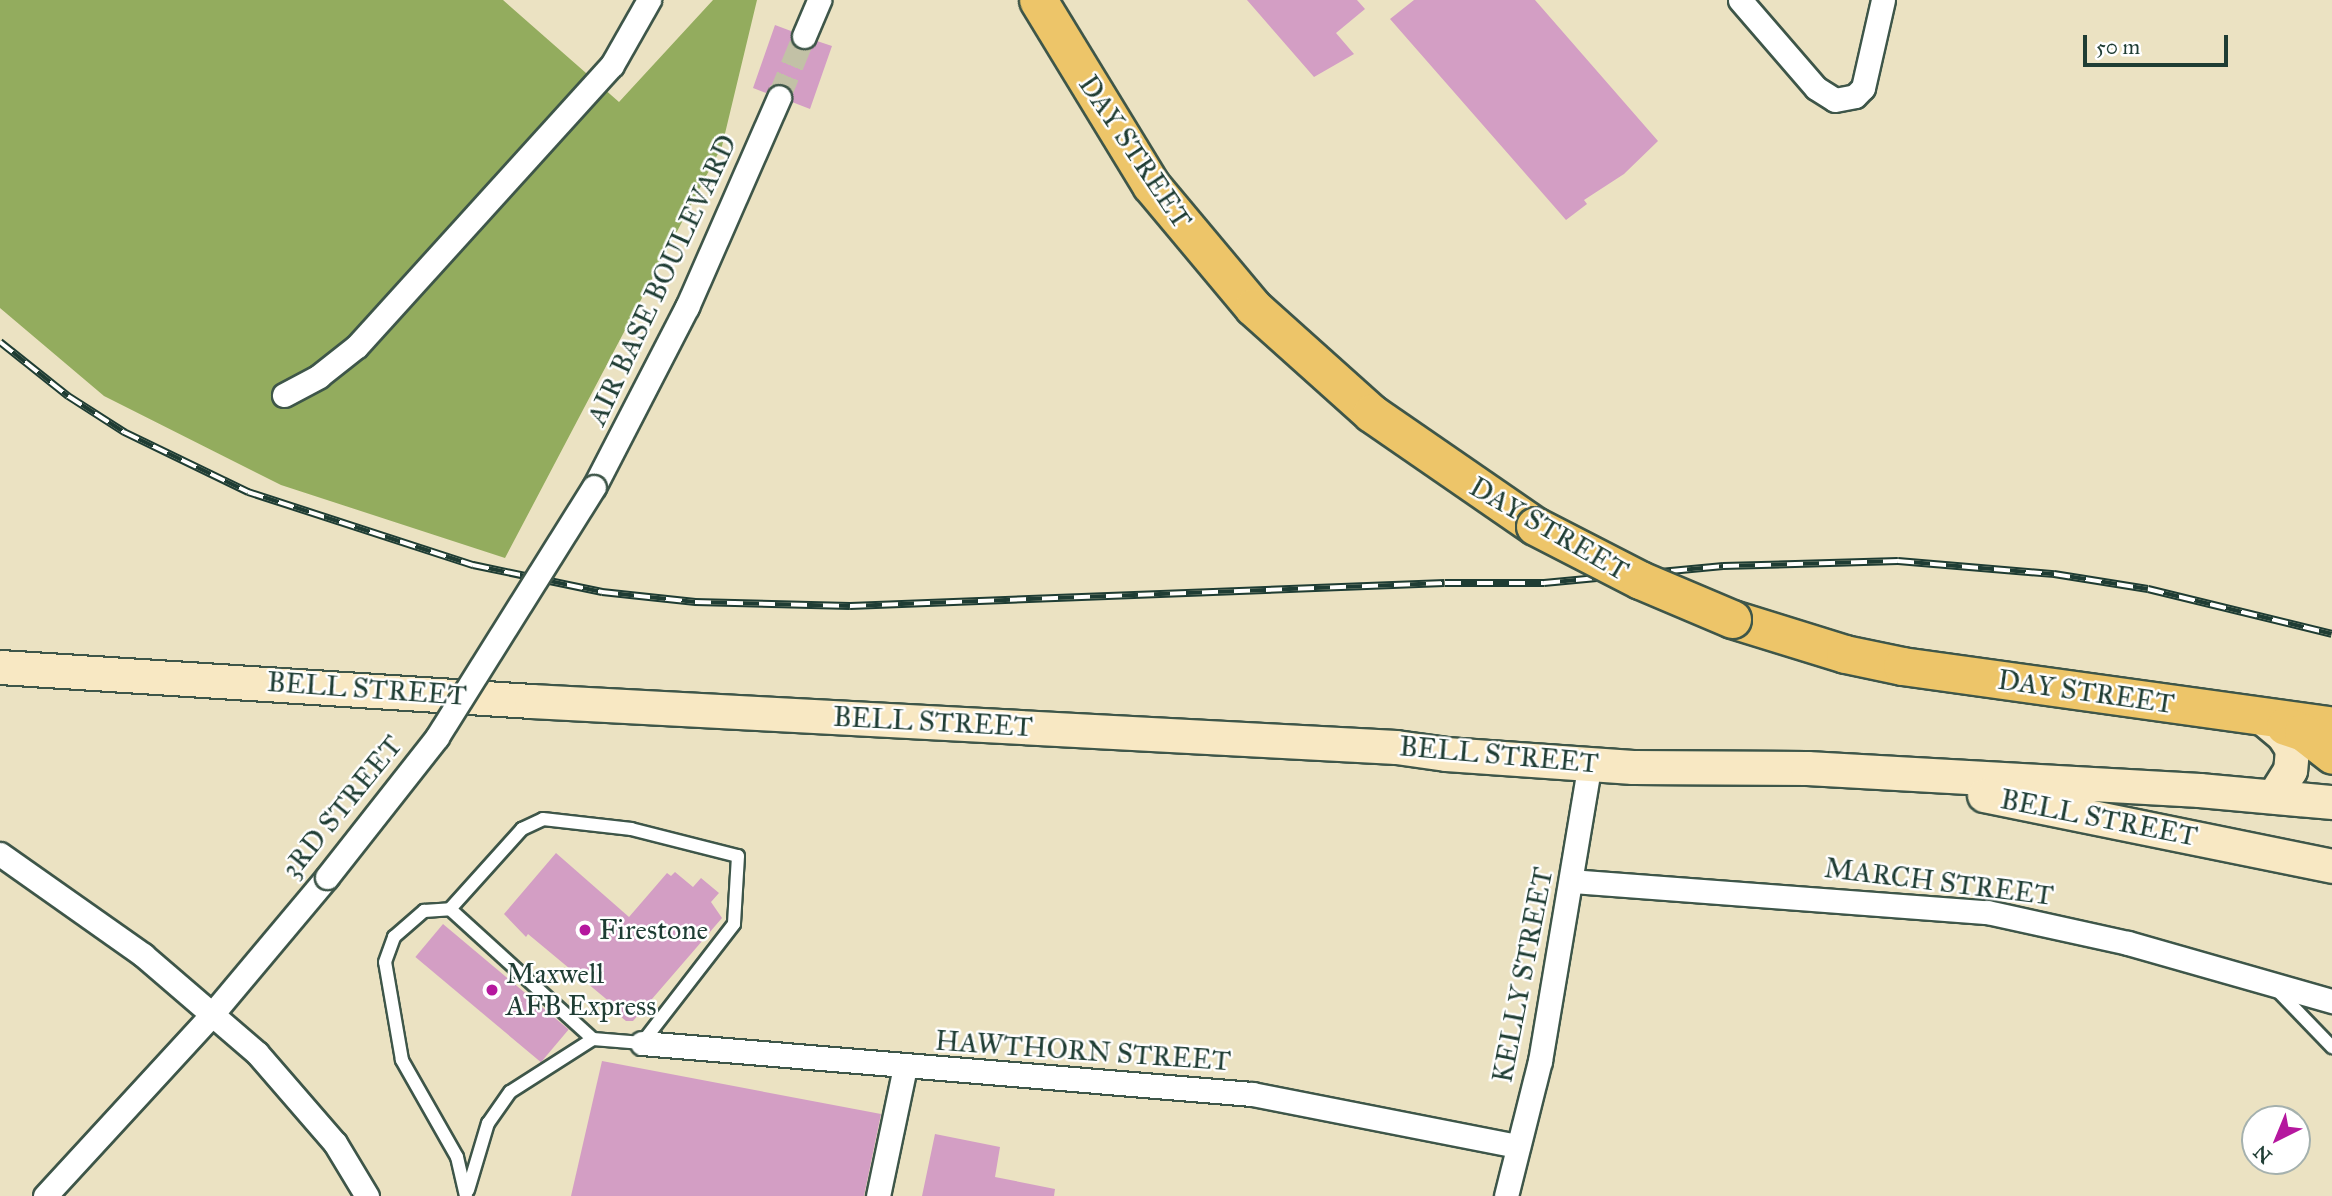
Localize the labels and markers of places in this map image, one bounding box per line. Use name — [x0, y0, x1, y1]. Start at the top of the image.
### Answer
place label: Firestone — [599, 913, 708, 947]
marker: Firestone — [577, 922, 593, 938]
place label: Maxwell AFB Express — [506, 957, 656, 1023]
marker: Maxwell AFB Express — [484, 982, 500, 998]

